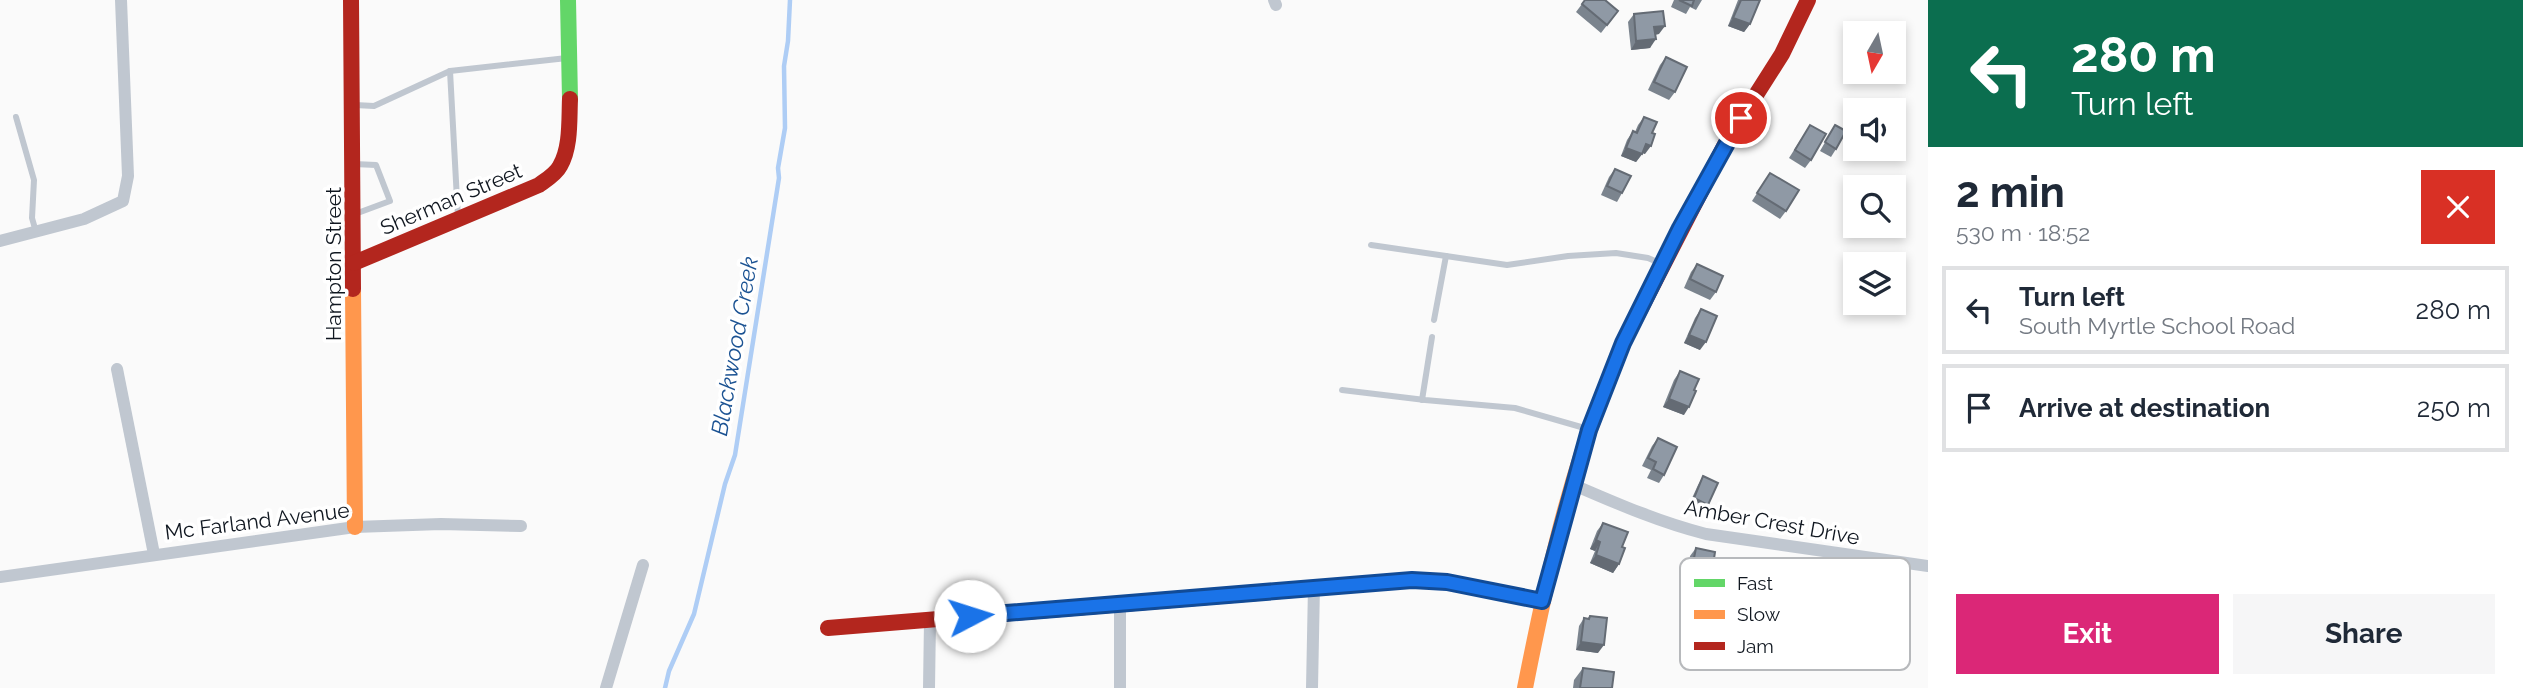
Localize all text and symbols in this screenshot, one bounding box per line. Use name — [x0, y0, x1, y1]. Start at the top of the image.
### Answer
north arrow — [1843, 21, 1906, 84]
map controls — [1843, 21, 1906, 315]
text: 280 m — [2071, 26, 2216, 83]
icon: left — [1956, 28, 2047, 119]
text: Turn left — [2071, 85, 2193, 122]
pin — [1711, 88, 1771, 148]
button: sound — [1843, 98, 1906, 161]
icon: arrive — [1722, 99, 1760, 137]
street label: Sherman Street — [377, 158, 525, 240]
text: 2 min — [1956, 168, 2065, 217]
button: close — [2421, 170, 2495, 244]
button: search — [1843, 175, 1906, 238]
street label: Hampton Street — [321, 187, 346, 341]
text: 530 m · 18:52 — [1956, 219, 2090, 246]
button: layers — [1843, 252, 1906, 315]
water label: Blackwood Creek — [705, 254, 763, 438]
text: Turn left — [2019, 282, 2125, 312]
icon: left — [1960, 291, 1998, 329]
text: 280 m — [2416, 295, 2491, 325]
text: South Myrtle School Road — [2019, 312, 2295, 339]
icon: arrive — [1960, 389, 1998, 427]
text: Arrive at destination — [2019, 393, 2270, 423]
text: 250 m — [2417, 393, 2491, 423]
street label: Amber Crest Drive — [1682, 494, 1862, 550]
street label: Mc Farland Avenue — [163, 497, 351, 545]
legend — [1680, 558, 1910, 670]
text: Fast — [1737, 572, 1773, 594]
position arrow — [933, 579, 1007, 653]
button: Exit — [1956, 594, 2219, 674]
button: Share — [2233, 594, 2495, 674]
text: Slow — [1737, 603, 1781, 625]
text: Jam — [1737, 635, 1774, 657]

